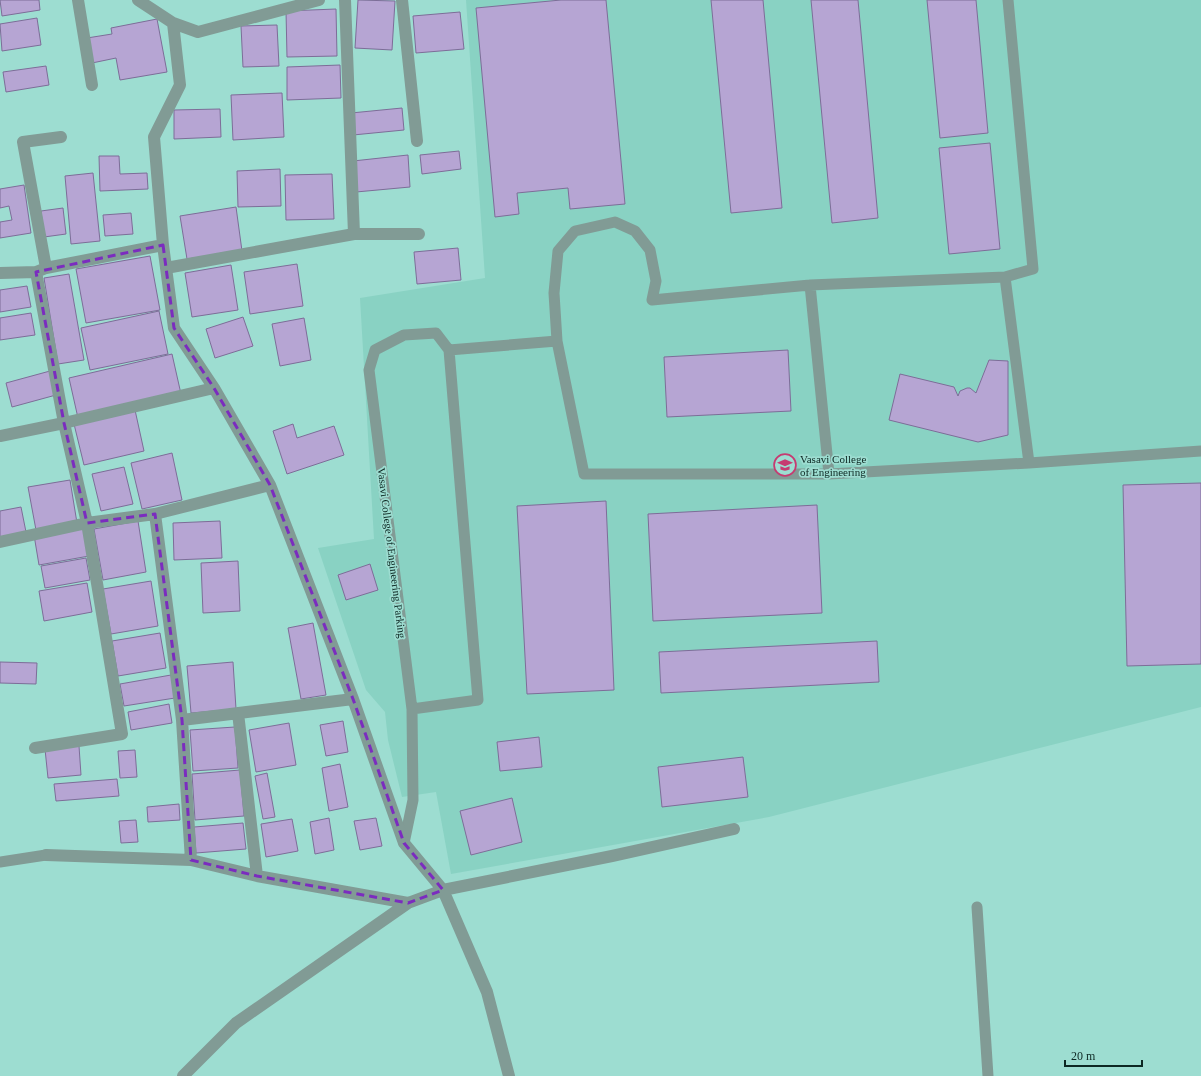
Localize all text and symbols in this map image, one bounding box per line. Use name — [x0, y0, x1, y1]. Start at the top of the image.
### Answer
school or university icon: Vasavi College of Engineering — [772, 452, 798, 478]
place label: Vasavi College of Engineering — [800, 453, 866, 478]
street label: Vasavi College of Engineering Parking — [376, 467, 408, 639]
scale bar — [1065, 1042, 1142, 1068]
text: 20 m — [1071, 1049, 1096, 1063]

